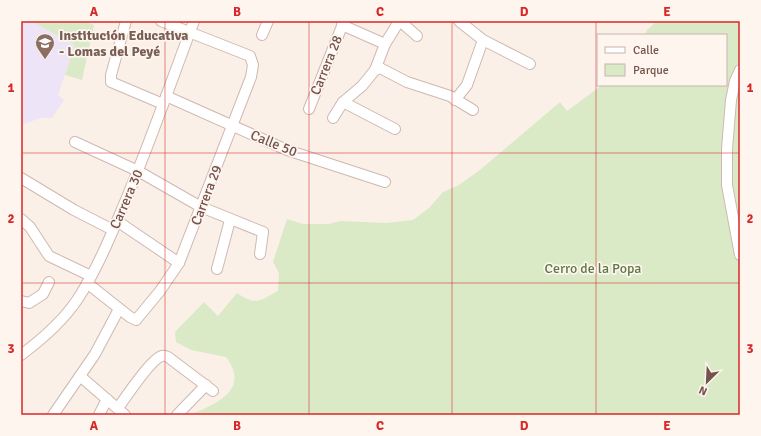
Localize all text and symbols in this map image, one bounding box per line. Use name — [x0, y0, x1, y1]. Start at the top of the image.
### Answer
text: A — [90, 4, 99, 20]
text: B — [233, 4, 241, 20]
text: C — [376, 4, 384, 20]
text: D — [520, 4, 529, 20]
text: E — [663, 4, 671, 20]
place label: Institución Educativa - Lomas del Peyé — [59, 27, 189, 60]
school or university icon: Institución Educativa - Lomas del Peyé — [34, 32, 56, 60]
street label: Carrera 28 — [307, 33, 346, 98]
legend — [597, 34, 727, 86]
text: Calle — [633, 43, 659, 58]
text: Parque — [633, 63, 669, 78]
text: 1 — [7, 80, 15, 96]
text: 1 — [746, 80, 754, 96]
street label: Calle 50 — [248, 126, 300, 160]
street label: Carrera 29 — [187, 163, 226, 228]
street label: Carrera 30 — [106, 167, 147, 231]
text: 2 — [7, 211, 15, 227]
text: 2 — [746, 211, 754, 227]
park label: Cerro de la Popa — [545, 260, 641, 277]
text: 3 — [7, 341, 15, 357]
text: 3 — [746, 341, 754, 357]
north arrow — [687, 362, 727, 402]
text: N — [697, 383, 709, 398]
text: A — [90, 418, 99, 434]
text: B — [233, 418, 241, 434]
text: C — [376, 418, 384, 434]
text: D — [520, 418, 529, 434]
text: E — [663, 418, 671, 434]

